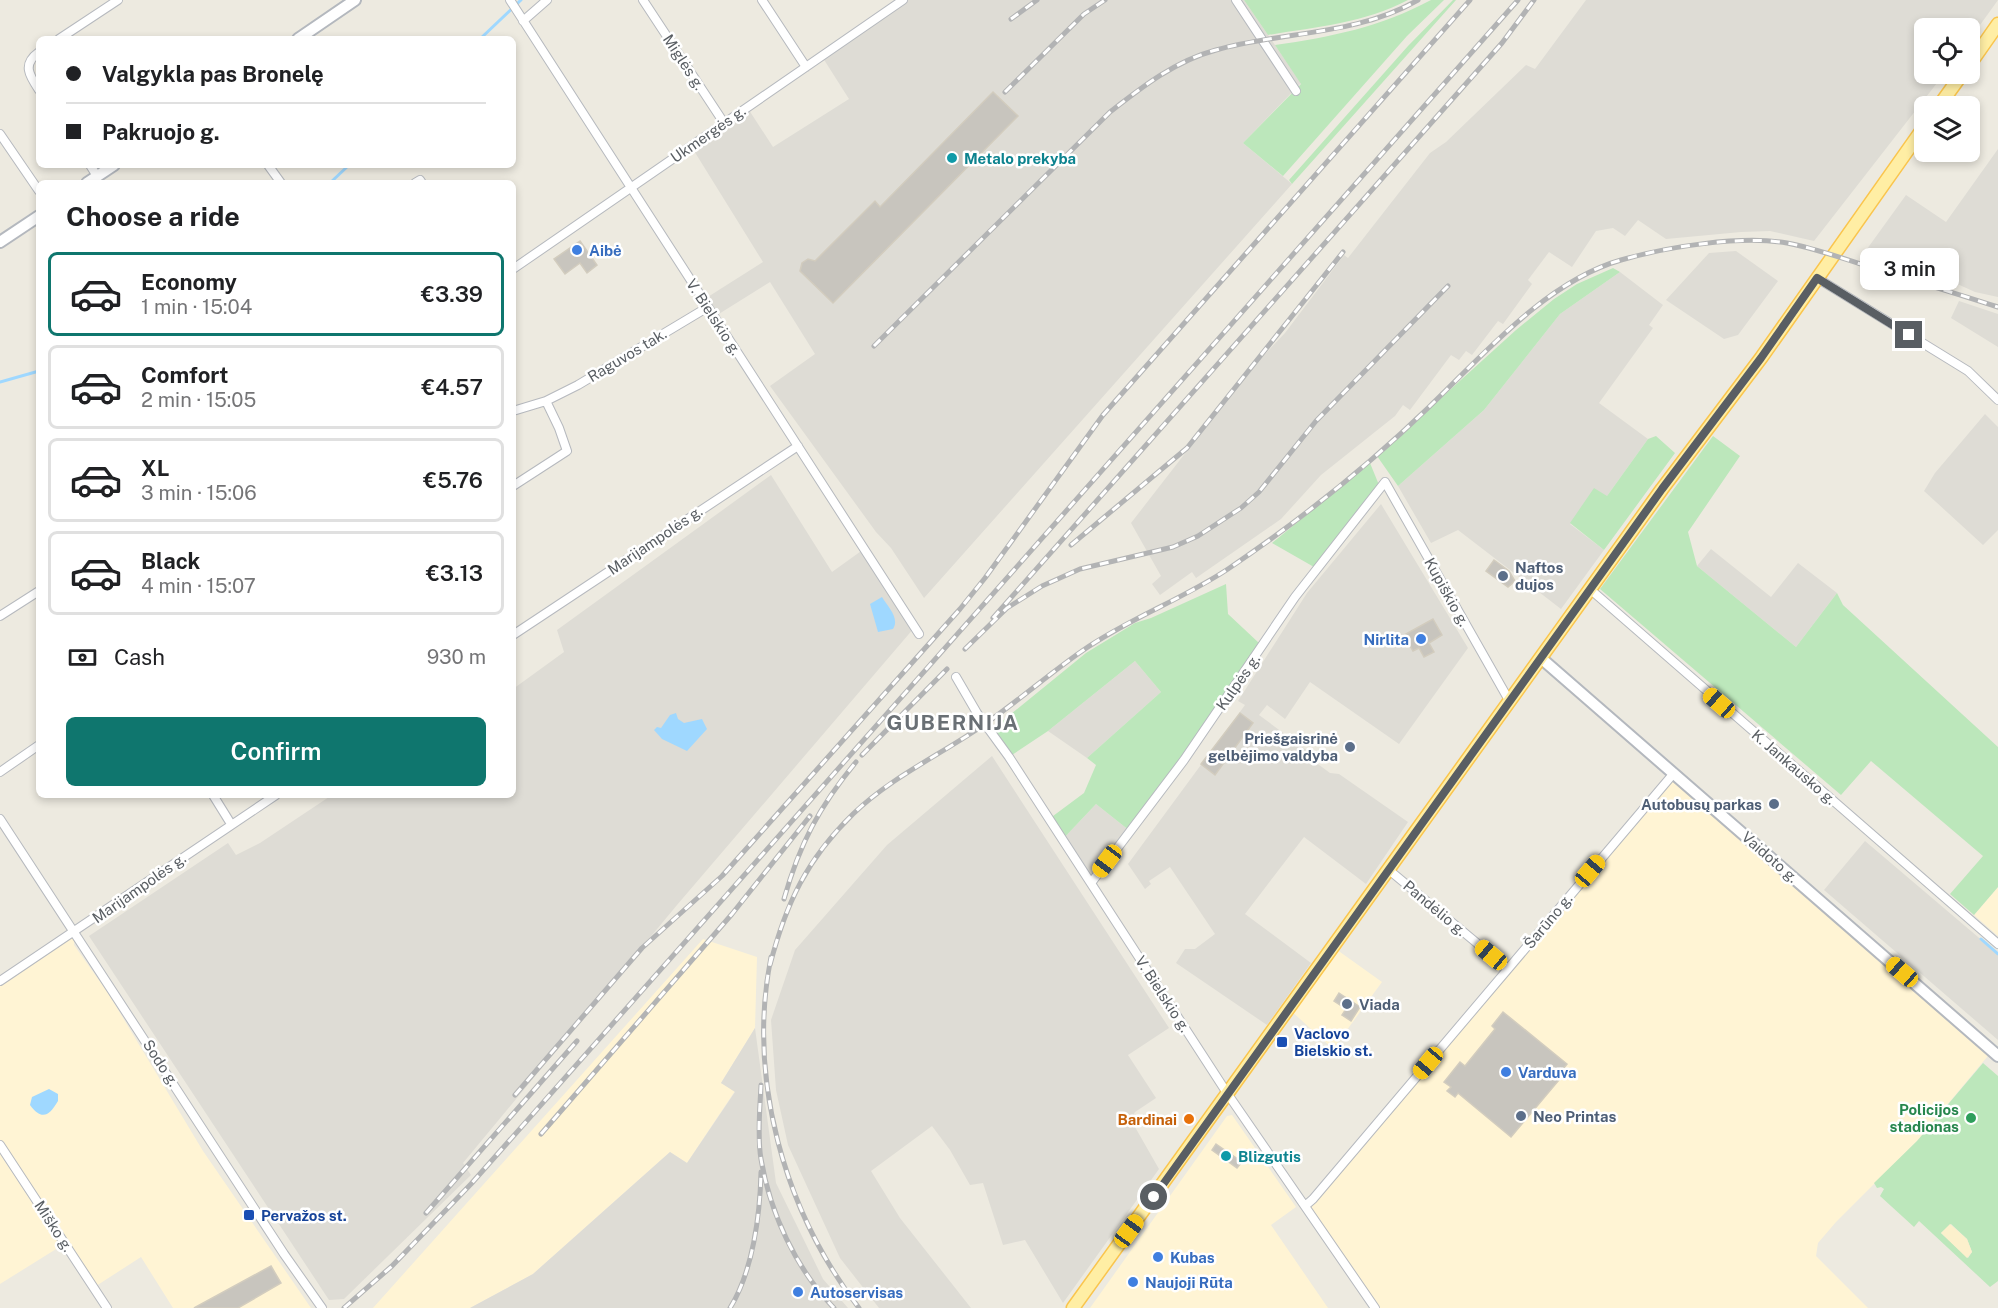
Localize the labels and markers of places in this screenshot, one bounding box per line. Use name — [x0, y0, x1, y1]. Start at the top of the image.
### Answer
place label: Metalo prekyba — [964, 150, 1076, 167]
marker: Metalo prekyba — [945, 151, 959, 165]
place label: Aibė — [589, 242, 622, 259]
marker: Aibė — [570, 243, 584, 257]
place label: Naftos dujos — [1515, 559, 1563, 593]
marker: Naftos dujos — [1496, 569, 1510, 583]
place label: Nirlita — [1363, 631, 1409, 648]
marker: Nirlita — [1414, 632, 1428, 646]
place label: Priešgaisrinė gelbėjimo valdyba — [1208, 730, 1338, 764]
marker: Priešgaisrinė gelbėjimo valdyba — [1343, 740, 1357, 754]
place label: Autobusų parkas — [1641, 796, 1762, 813]
marker: Autobusų parkas — [1767, 797, 1781, 811]
place label: Viada — [1359, 996, 1400, 1013]
marker: Viada — [1340, 997, 1354, 1011]
place label: Vaclovo Bielskio st. — [1294, 1025, 1372, 1059]
marker: Vaclovo Bielskio st. — [1275, 1035, 1289, 1049]
place label: Varduva — [1518, 1064, 1577, 1081]
marker: Varduva — [1499, 1065, 1513, 1079]
place label: Policijos stadionas — [1889, 1101, 1959, 1135]
place label: Neo Printas — [1533, 1108, 1616, 1125]
marker: Neo Printas — [1514, 1109, 1528, 1123]
place label: Bardinai — [1118, 1111, 1177, 1128]
marker: Policijos stadionas — [1964, 1111, 1978, 1125]
marker: Bardinai — [1182, 1112, 1196, 1126]
place label: Blizgutis — [1238, 1148, 1301, 1165]
marker: Blizgutis — [1219, 1149, 1233, 1163]
place label: Pervažos st. — [261, 1207, 347, 1224]
marker: Pervažos st. — [242, 1208, 256, 1222]
place label: Kubas — [1170, 1249, 1215, 1266]
marker: Kubas — [1151, 1250, 1165, 1264]
place label: Naujoji Rūta — [1145, 1274, 1233, 1291]
marker: Naujoji Rūta — [1126, 1275, 1140, 1289]
place label: Autoservisas — [810, 1284, 903, 1301]
marker: Autoservisas — [791, 1285, 805, 1299]

